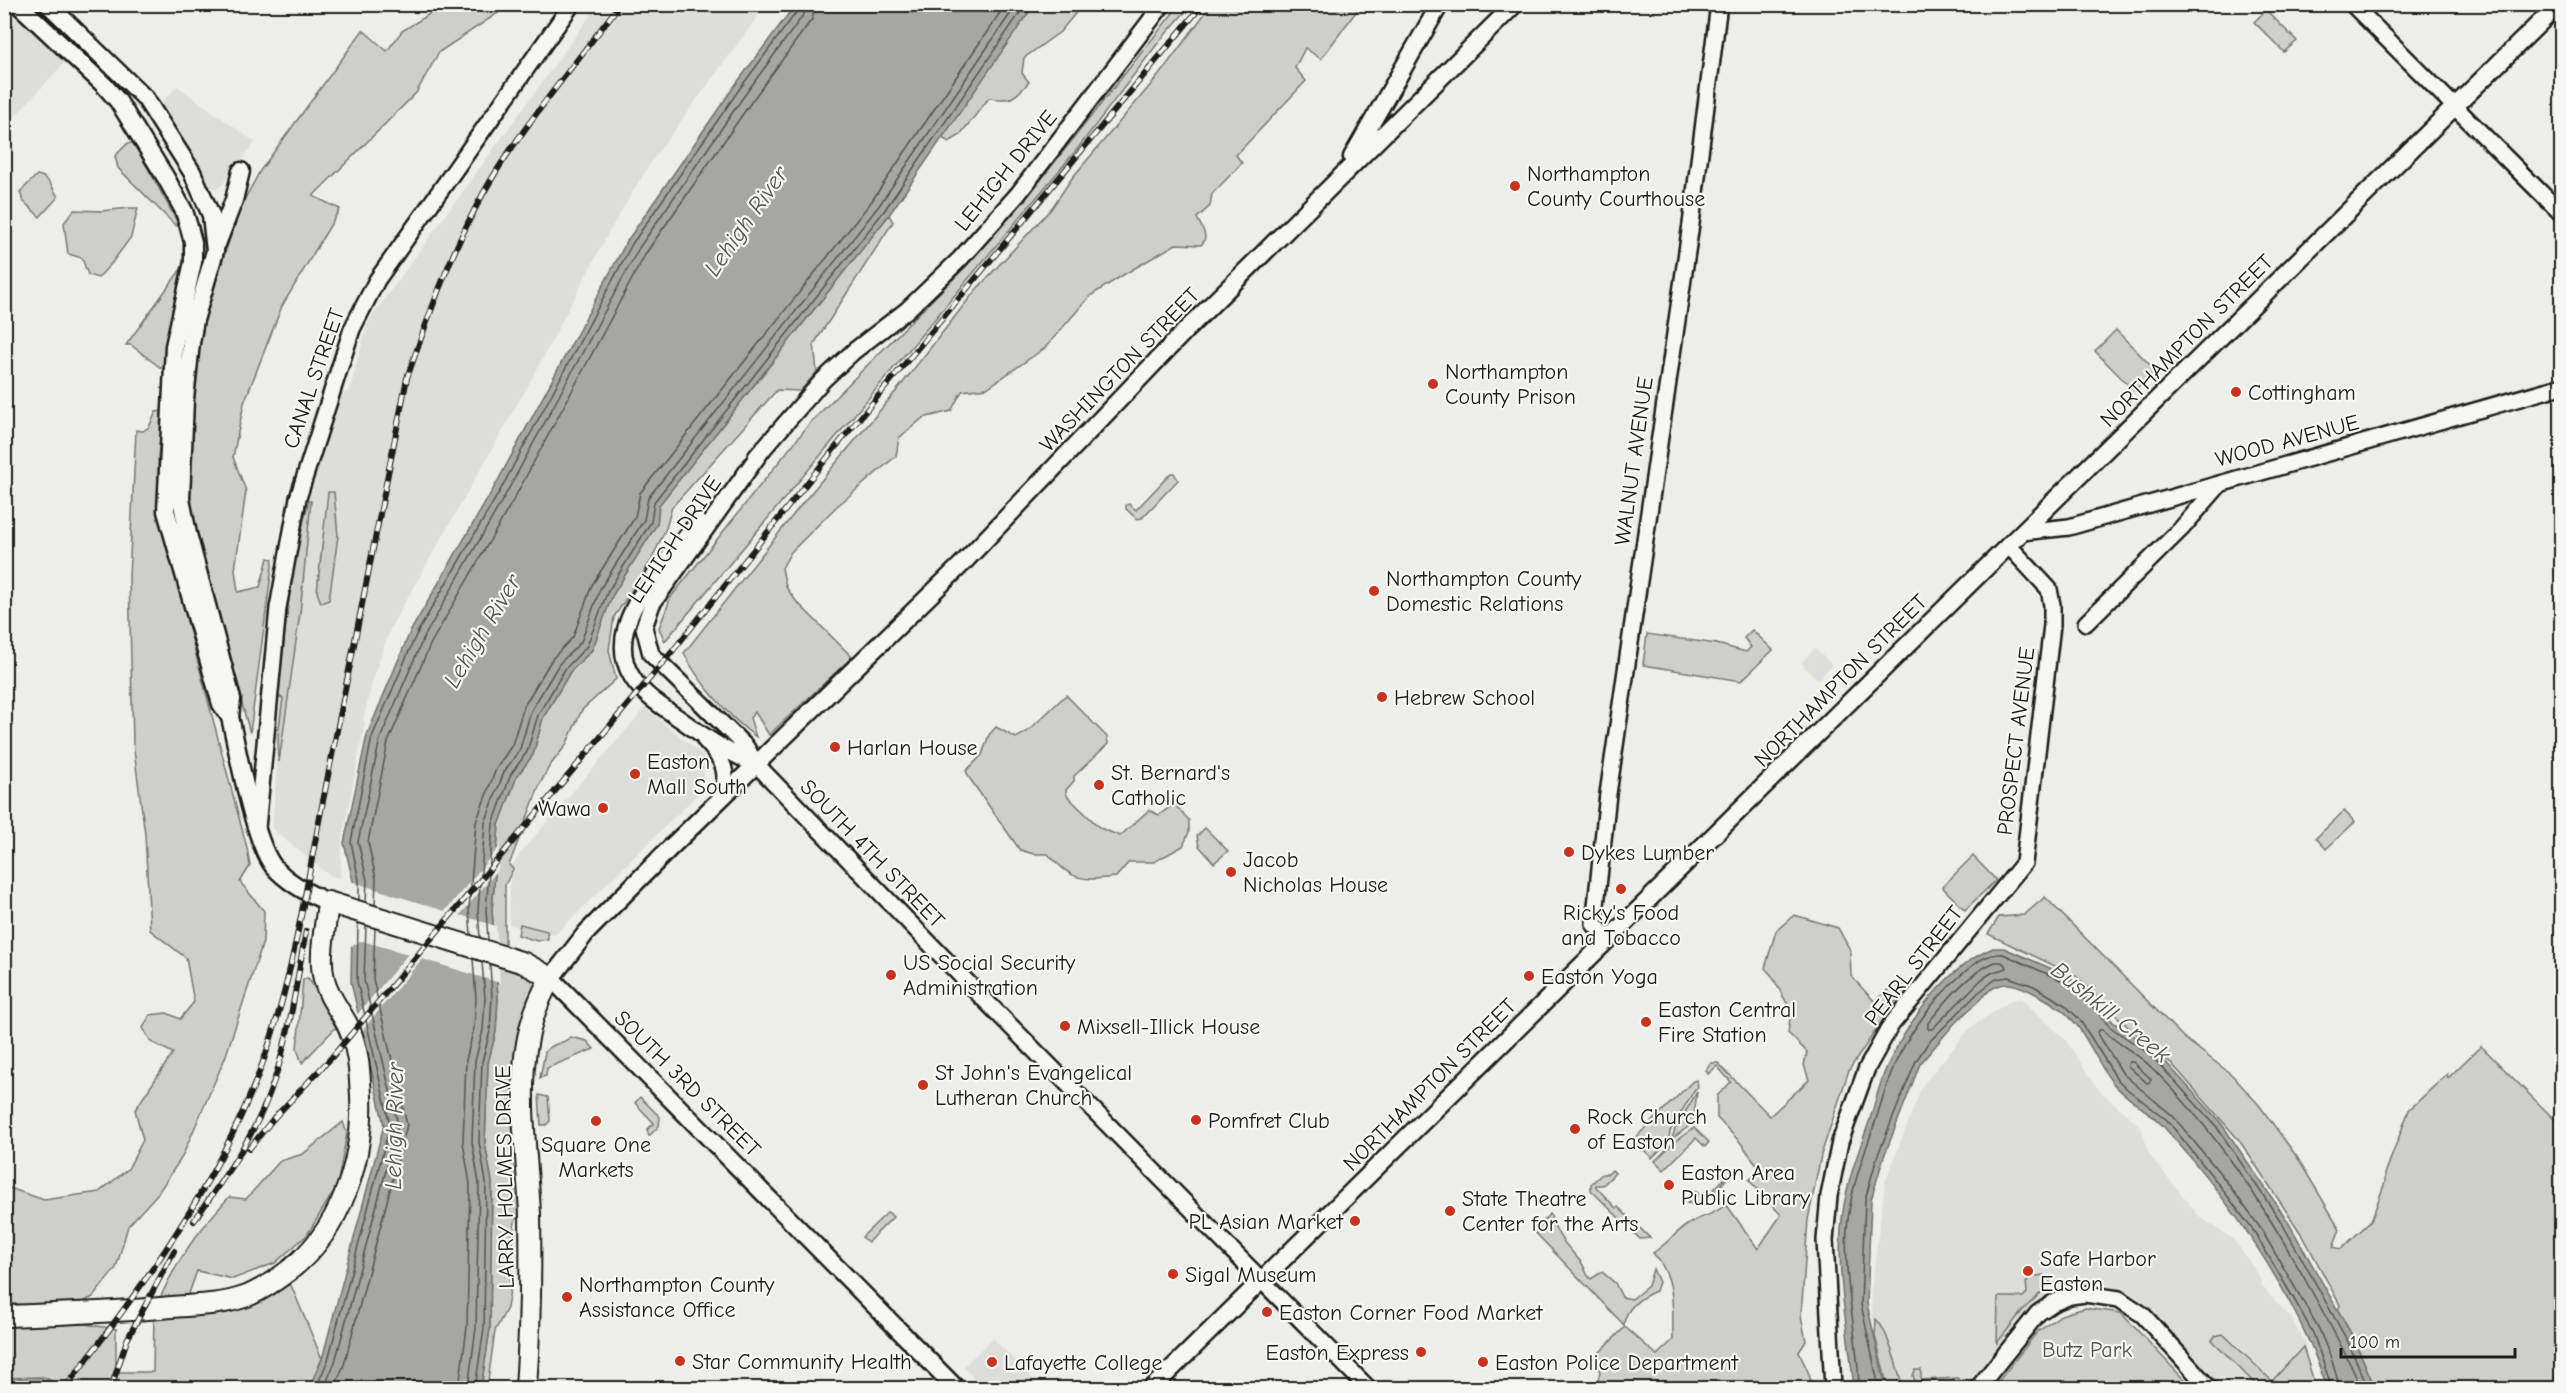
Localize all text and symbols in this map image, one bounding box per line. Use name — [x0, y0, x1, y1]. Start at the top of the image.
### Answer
street label: LEHIGH DRIVE — [949, 105, 1062, 236]
water label: Lehigh River — [698, 160, 795, 281]
place label: Northampton County Courthouse — [1527, 161, 1705, 212]
marker: Northampton County Courthouse — [1508, 179, 1522, 193]
street label: NORTHAMPTON STREET — [2095, 249, 2279, 433]
street label: WASHINGTON STREET — [1034, 282, 1205, 457]
street label: CANAL STREET — [278, 304, 350, 452]
place label: Northampton County Prison — [1445, 359, 1576, 410]
street label: WALNUT AVENUE — [1609, 375, 1659, 547]
marker: Northampton County Prison — [1426, 377, 1440, 391]
place label: Cottingham — [2248, 380, 2356, 406]
marker: Cottingham — [2229, 385, 2243, 399]
street label: WOOD AVENUE — [2213, 409, 2362, 473]
street label: LEHIGH DRIVE — [623, 471, 727, 608]
place label: Northampton County Domestic Relations — [1386, 566, 1582, 617]
water label: Lehigh River — [437, 568, 527, 693]
marker: Northampton County Domestic Relations — [1367, 584, 1381, 598]
street label: NORTHAMPTON STREET — [1749, 589, 1933, 773]
street label: PROSPECT AVENUE — [1992, 646, 2040, 837]
place label: Hebrew School — [1394, 685, 1535, 711]
marker: Hebrew School — [1375, 690, 1389, 704]
place label: Harlan House — [847, 735, 978, 761]
marker: Harlan House — [828, 740, 842, 754]
place label: Easton Mall South — [647, 749, 747, 800]
place label: St. Bernard's Catholic — [1111, 760, 1230, 811]
marker: Easton Mall South — [628, 767, 642, 781]
street label: SOUTH 4TH STREET — [795, 774, 950, 934]
marker: St. Bernard's Catholic — [1092, 778, 1106, 792]
place label: Wawa — [538, 796, 591, 822]
marker: Wawa — [596, 801, 610, 815]
place label: Dykes Lumber — [1581, 840, 1714, 866]
marker: Dykes Lumber — [1562, 845, 1576, 859]
place label: Jacob Nicholas House — [1243, 847, 1388, 898]
marker: Jacob Nicholas House — [1224, 865, 1238, 879]
marker: Ricky's Food and Tobacco — [1614, 882, 1628, 896]
place label: Ricky's Food and Tobacco — [1561, 900, 1681, 951]
street label: PEARL STREET — [1859, 900, 1969, 1031]
place label: US Social Security Administration — [903, 950, 1076, 1001]
water label: Bushkill Creek — [2046, 955, 2177, 1069]
place label: Easton Yoga — [1541, 964, 1658, 990]
marker: US Social Security Administration — [884, 968, 898, 982]
marker: Easton Yoga — [1522, 969, 1536, 983]
street label: NORTHAMPTON STREET — [1338, 993, 1522, 1177]
place label: Easton Central Fire Station — [1658, 997, 1796, 1048]
street label: SOUTH 3RD STREET — [609, 1005, 766, 1163]
place label: Mixsell-Illick House — [1077, 1014, 1260, 1040]
marker: Easton Central Fire Station — [1639, 1015, 1653, 1029]
marker: Mixsell-Illick House — [1058, 1019, 1072, 1033]
place label: St John's Evangelical Lutheran Church — [935, 1060, 1132, 1111]
water label: Lehigh River — [379, 1061, 409, 1190]
street label: LARRY HOLMES DRIVE — [490, 1065, 520, 1289]
marker: St John's Evangelical Lutheran Church — [916, 1078, 930, 1092]
place label: Rock Church of Easton — [1587, 1104, 1707, 1155]
place label: Pomfret Club — [1208, 1108, 1330, 1134]
marker: Pomfret Club — [1189, 1113, 1203, 1127]
marker: Square One Markets — [589, 1114, 603, 1128]
marker: Rock Church of Easton — [1568, 1122, 1582, 1136]
place label: Square One Markets — [541, 1132, 651, 1183]
place label: Easton Area Public Library — [1681, 1160, 1810, 1211]
marker: Easton Area Public Library — [1662, 1178, 1676, 1192]
place label: State Theatre Center for the Arts — [1462, 1186, 1638, 1237]
marker: State Theatre Center for the Arts — [1443, 1204, 1457, 1218]
place label: PL Asian Market — [1189, 1209, 1344, 1235]
marker: PL Asian Market — [1348, 1214, 1362, 1228]
place label: Safe Harbor Easton — [2040, 1246, 2156, 1297]
place label: Sigal Museum — [1185, 1262, 1317, 1288]
marker: Safe Harbor Easton — [2021, 1264, 2035, 1278]
marker: Sigal Museum — [1166, 1267, 1180, 1281]
place label: Northampton County Assistance Office — [579, 1272, 775, 1323]
marker: Northampton County Assistance Office — [560, 1290, 574, 1304]
place label: Easton Corner Food Market — [1279, 1300, 1543, 1326]
marker: Easton Corner Food Market — [1260, 1305, 1274, 1319]
scale bar — [2341, 1321, 2515, 1359]
text: 100 m — [2350, 1332, 2400, 1353]
park label: Butz Park — [2042, 1337, 2132, 1363]
place label: Easton Express — [1265, 1340, 1409, 1366]
marker: Easton Express — [1414, 1345, 1428, 1359]
place label: Star Community Health — [692, 1349, 912, 1375]
place label: Lafayette College — [1004, 1350, 1162, 1376]
place label: Easton Police Department — [1495, 1350, 1739, 1376]
marker: Star Community Health — [673, 1354, 687, 1368]
marker: Lafayette College — [985, 1355, 999, 1369]
marker: Easton Police Department — [1476, 1355, 1490, 1369]

